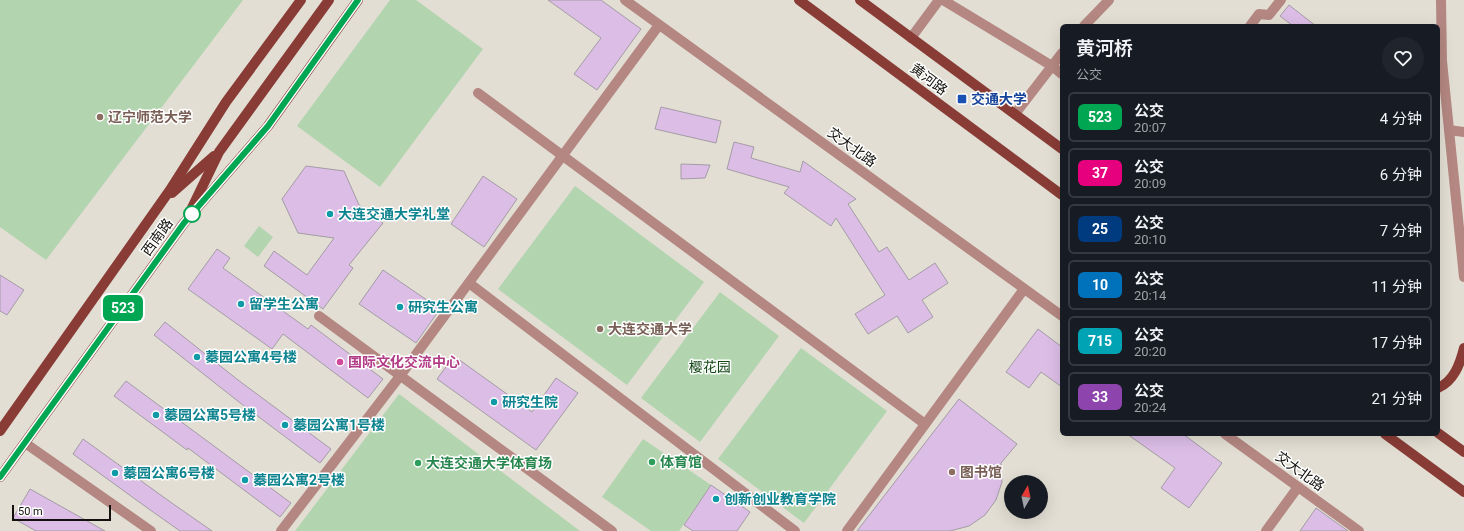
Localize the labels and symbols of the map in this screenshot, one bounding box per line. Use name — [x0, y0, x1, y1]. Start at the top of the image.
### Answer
street label: 黄河路 — [907, 60, 951, 98]
place label: 交通大学 — [971, 91, 1027, 107]
marker: 交通大学 — [956, 93, 968, 105]
place label: 辽宁师范大学 — [108, 109, 192, 125]
marker: 辽宁师范大学 — [95, 112, 105, 122]
street label: 交大北路 — [825, 124, 879, 170]
unlabelled marker — [183, 205, 201, 223]
place label: 大连交通大学礼堂 — [338, 206, 450, 222]
marker: 大连交通大学礼堂 — [325, 209, 335, 219]
street label: 西南路 — [138, 215, 176, 259]
line badge: 523 — [100, 295, 146, 321]
place label: 留学生公寓 — [249, 296, 319, 312]
marker: 留学生公寓 — [236, 299, 246, 309]
place label: 研究生公寓 — [408, 299, 478, 315]
marker: 研究生公寓 — [395, 302, 405, 312]
place label: 大连交通大学 — [608, 321, 692, 337]
marker: 大连交通大学 — [595, 324, 605, 334]
place label: 蓁园公寓4号楼 — [205, 349, 297, 365]
marker: 蓁园公寓4号楼 — [192, 352, 202, 362]
place label: 国际文化交流中心 — [348, 354, 460, 370]
marker: 国际文化交流中心 — [335, 357, 345, 367]
park label: 樱花园 — [689, 359, 731, 375]
place label: 研究生院 — [502, 394, 558, 410]
marker: 研究生院 — [489, 397, 499, 407]
place label: 蓁园公寓5号楼 — [164, 407, 256, 423]
marker: 蓁园公寓5号楼 — [151, 410, 161, 420]
place label: 蓁园公寓1号楼 — [293, 417, 385, 433]
marker: 蓁园公寓1号楼 — [280, 420, 290, 430]
street label: 交大北路 — [1273, 448, 1327, 494]
place label: 体育馆 — [660, 454, 702, 470]
place label: 大连交通大学体育场 — [426, 455, 552, 471]
marker: 体育馆 — [647, 457, 657, 467]
marker: 大连交通大学体育场 — [413, 458, 423, 468]
place label: 图书馆 — [960, 464, 1002, 480]
place label: 蓁园公寓6号楼 — [123, 465, 215, 481]
marker: 图书馆 — [947, 467, 957, 477]
marker: 蓁园公寓6号楼 — [110, 468, 120, 478]
place label: 蓁园公寓2号楼 — [253, 472, 345, 488]
marker: 蓁园公寓2号楼 — [240, 475, 250, 485]
north arrow — [1004, 475, 1048, 519]
place label: 创新创业教育学院 — [724, 491, 836, 507]
marker: 创新创业教育学院 — [711, 494, 721, 504]
scale bar — [12, 503, 111, 522]

